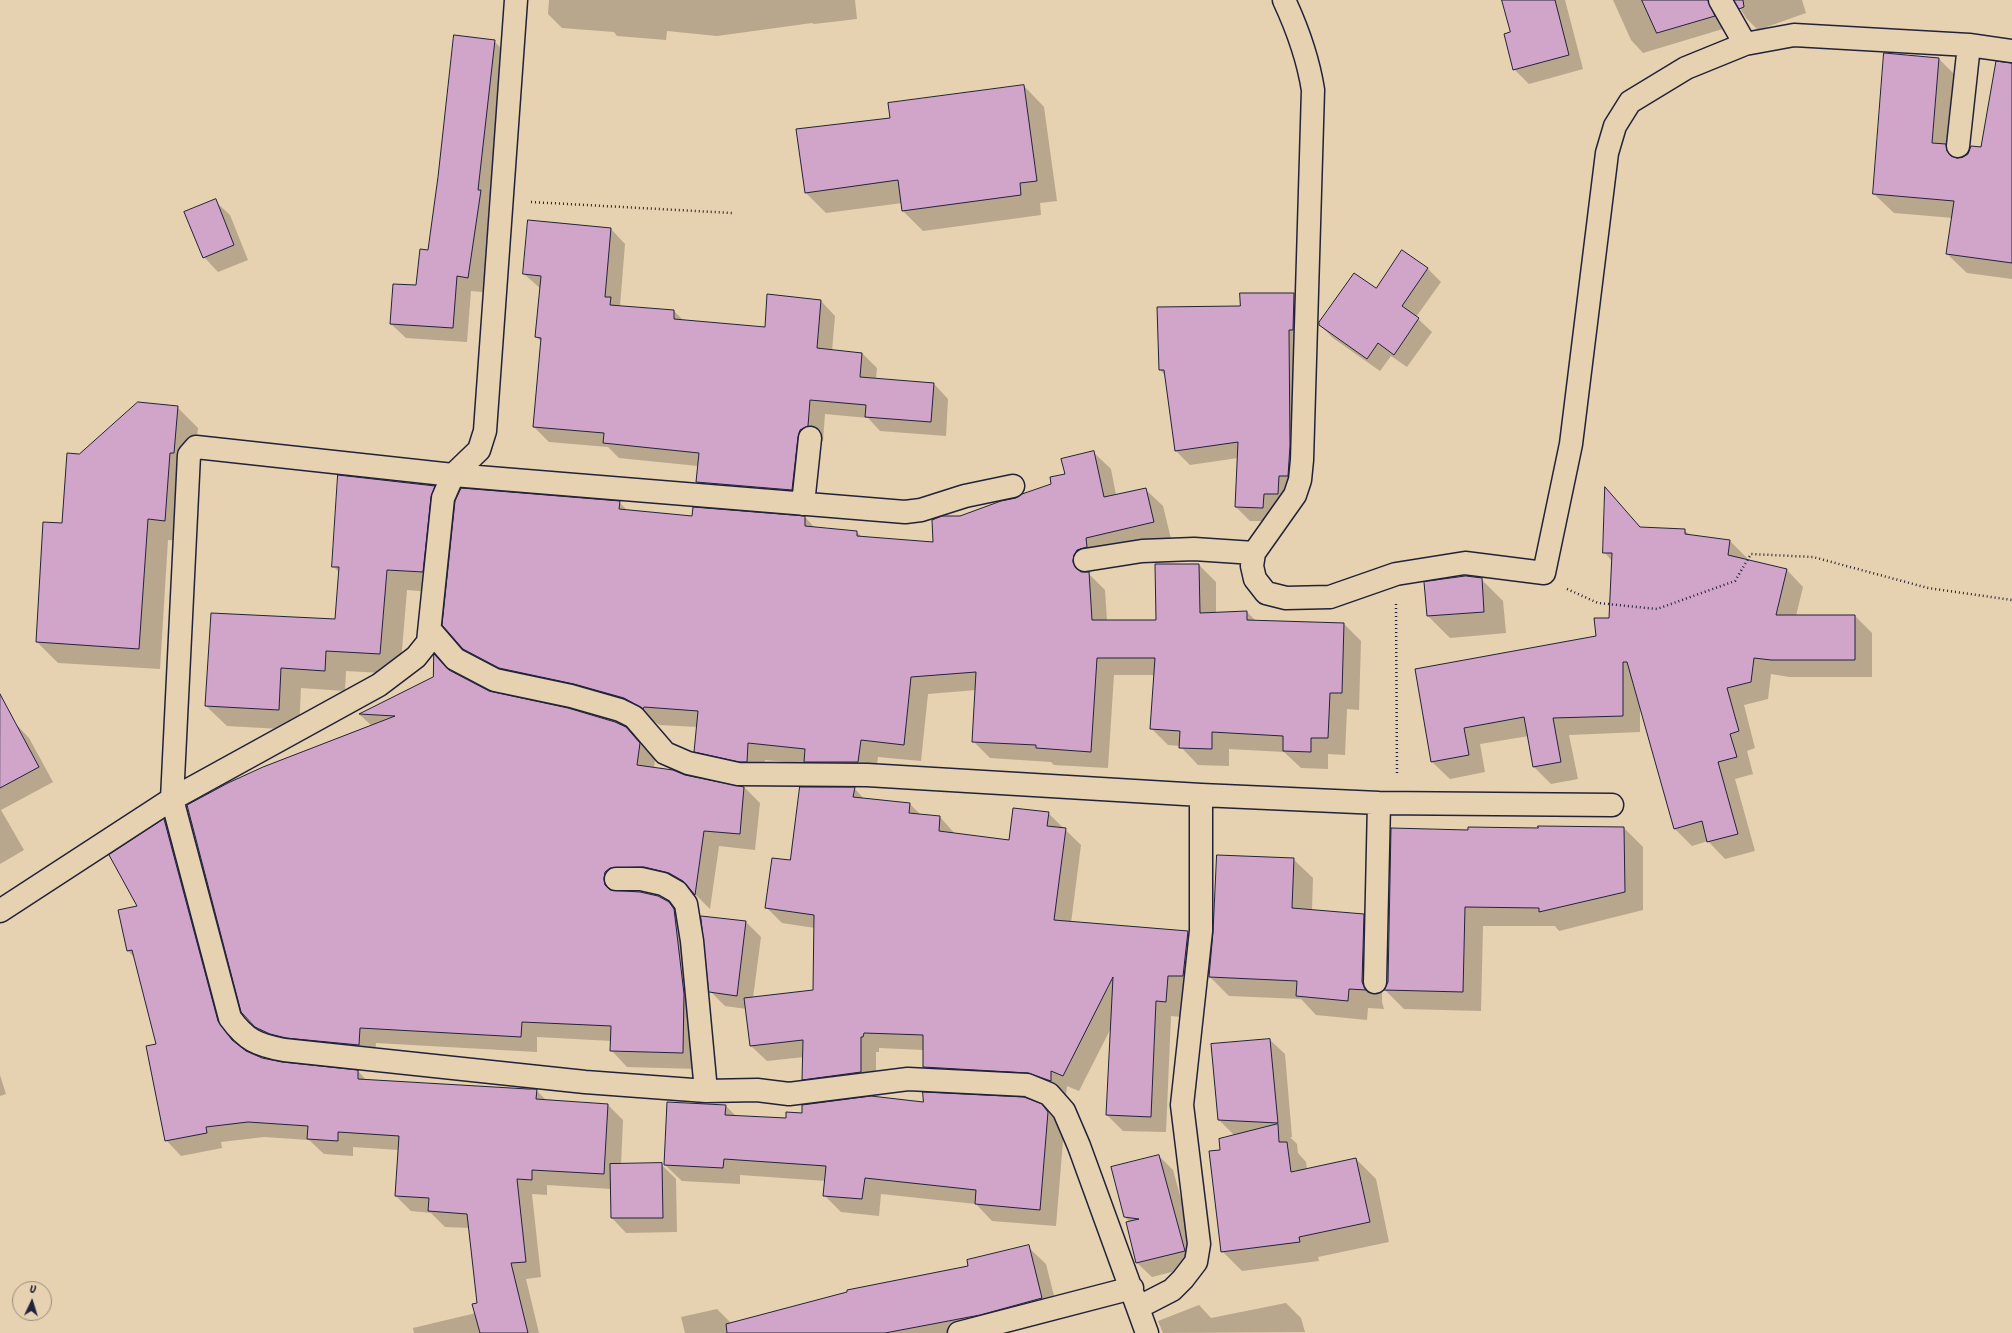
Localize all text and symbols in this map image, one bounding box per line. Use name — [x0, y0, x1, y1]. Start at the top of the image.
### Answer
north arrow — [12, 1281, 52, 1321]
text: U — [29, 1281, 37, 1299]

